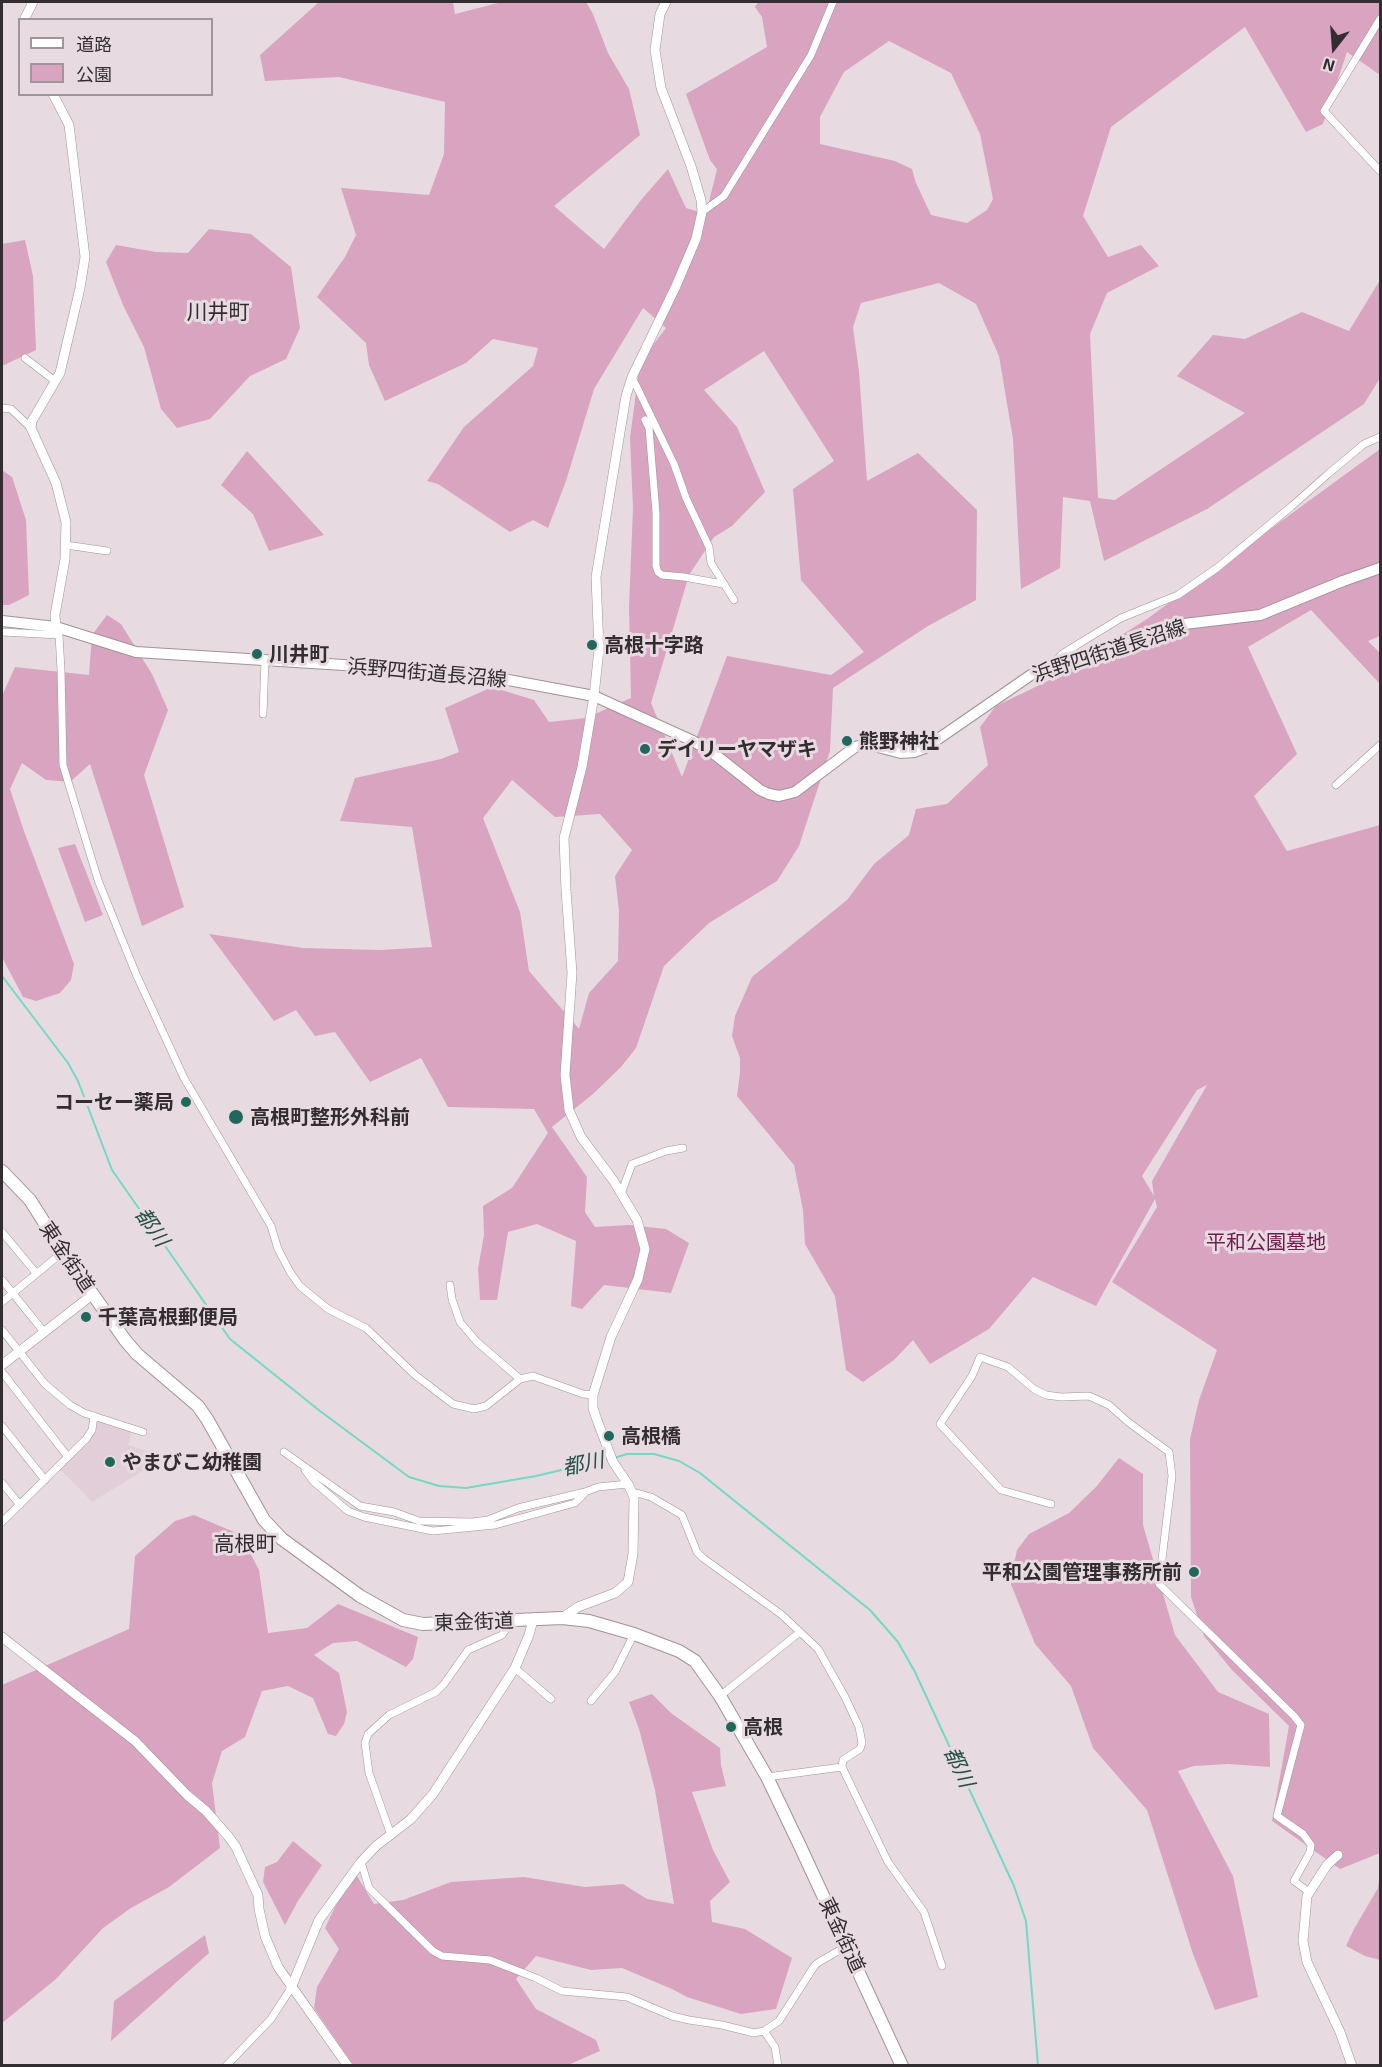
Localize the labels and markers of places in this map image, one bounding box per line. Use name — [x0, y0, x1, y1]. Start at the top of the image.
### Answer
place label: 高根十字路 — [604, 633, 704, 657]
marker: 高根十字路 — [585, 638, 599, 652]
place label: 川井町 — [269, 642, 329, 666]
marker: 川井町 — [250, 647, 264, 661]
place label: 熊野神社 — [859, 729, 939, 753]
marker: 熊野神社 — [840, 734, 854, 748]
place label: デイリーヤマザキ — [657, 737, 817, 761]
marker: デイリーヤマザキ — [638, 742, 652, 756]
place label: コーセー薬局 — [54, 1090, 174, 1114]
marker: コーセー薬局 — [179, 1095, 193, 1109]
place label: 高根町整形外科前 — [250, 1105, 410, 1129]
marker: 高根町整形外科前 — [227, 1108, 245, 1126]
place label: 千葉高根郵便局 — [98, 1305, 238, 1329]
marker: 千葉高根郵便局 — [79, 1310, 93, 1324]
place label: 高根橋 — [621, 1424, 681, 1448]
marker: 高根橋 — [602, 1429, 616, 1443]
place label: やまびこ幼稚園 — [122, 1450, 262, 1474]
marker: やまびこ幼稚園 — [103, 1455, 117, 1469]
place label: 平和公園管理事務所前 — [982, 1560, 1182, 1584]
marker: 平和公園管理事務所前 — [1187, 1565, 1201, 1579]
place label: 高根 — [743, 1715, 783, 1739]
marker: 高根 — [724, 1720, 738, 1734]

